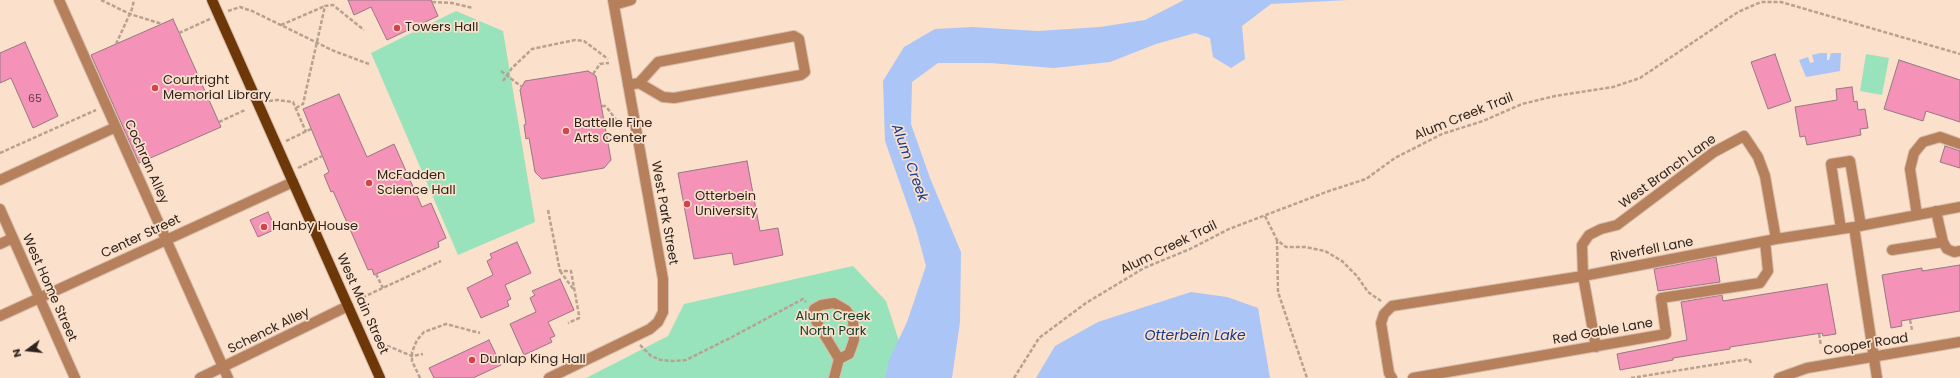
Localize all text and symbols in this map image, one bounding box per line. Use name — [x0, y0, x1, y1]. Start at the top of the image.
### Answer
place label: Towers Hall — [405, 20, 478, 36]
marker: Towers Hall — [392, 23, 402, 33]
place label: Courtright Memorial Library — [163, 73, 271, 104]
marker: Courtright Memorial Library — [150, 83, 160, 93]
street label: Alum Creek Trail — [1412, 90, 1516, 144]
house number: 65 — [28, 92, 42, 106]
place label: Battelle Fine Arts Center — [574, 116, 652, 147]
street label: Cochran Alley — [120, 117, 172, 207]
water label: Alum Creek — [887, 122, 931, 204]
marker: Battelle Fine Arts Center — [561, 126, 571, 136]
street label: West Branch Lane — [1616, 132, 1720, 212]
street label: West Park Street — [647, 160, 681, 266]
place label: McFadden Science Hall — [377, 168, 456, 199]
marker: McFadden Science Hall — [364, 178, 374, 188]
place label: Otterbein University — [695, 189, 758, 220]
marker: Otterbein University — [682, 199, 692, 209]
street label: Center Street — [99, 212, 183, 262]
street label: Alum Creek Trail — [1118, 218, 1220, 278]
place label: Hanby House — [272, 219, 358, 235]
marker: Hanby House — [259, 222, 269, 232]
street label: West Home Street — [18, 232, 80, 344]
street label: Riverfell Lane — [1609, 234, 1695, 266]
street label: West Main Street — [333, 251, 391, 357]
street label: Schenck Alley — [226, 305, 312, 357]
park label: Alum Creek North Park — [796, 309, 870, 340]
street label: Red Gable Lane — [1552, 316, 1654, 348]
water label: Otterbein Lake — [1144, 328, 1246, 344]
north arrow — [8, 330, 48, 370]
street label: Cooper Road — [1822, 331, 1910, 359]
text: N — [8, 347, 25, 359]
place label: Dunlap King Hall — [480, 352, 586, 368]
marker: Dunlap King Hall — [467, 355, 477, 365]

